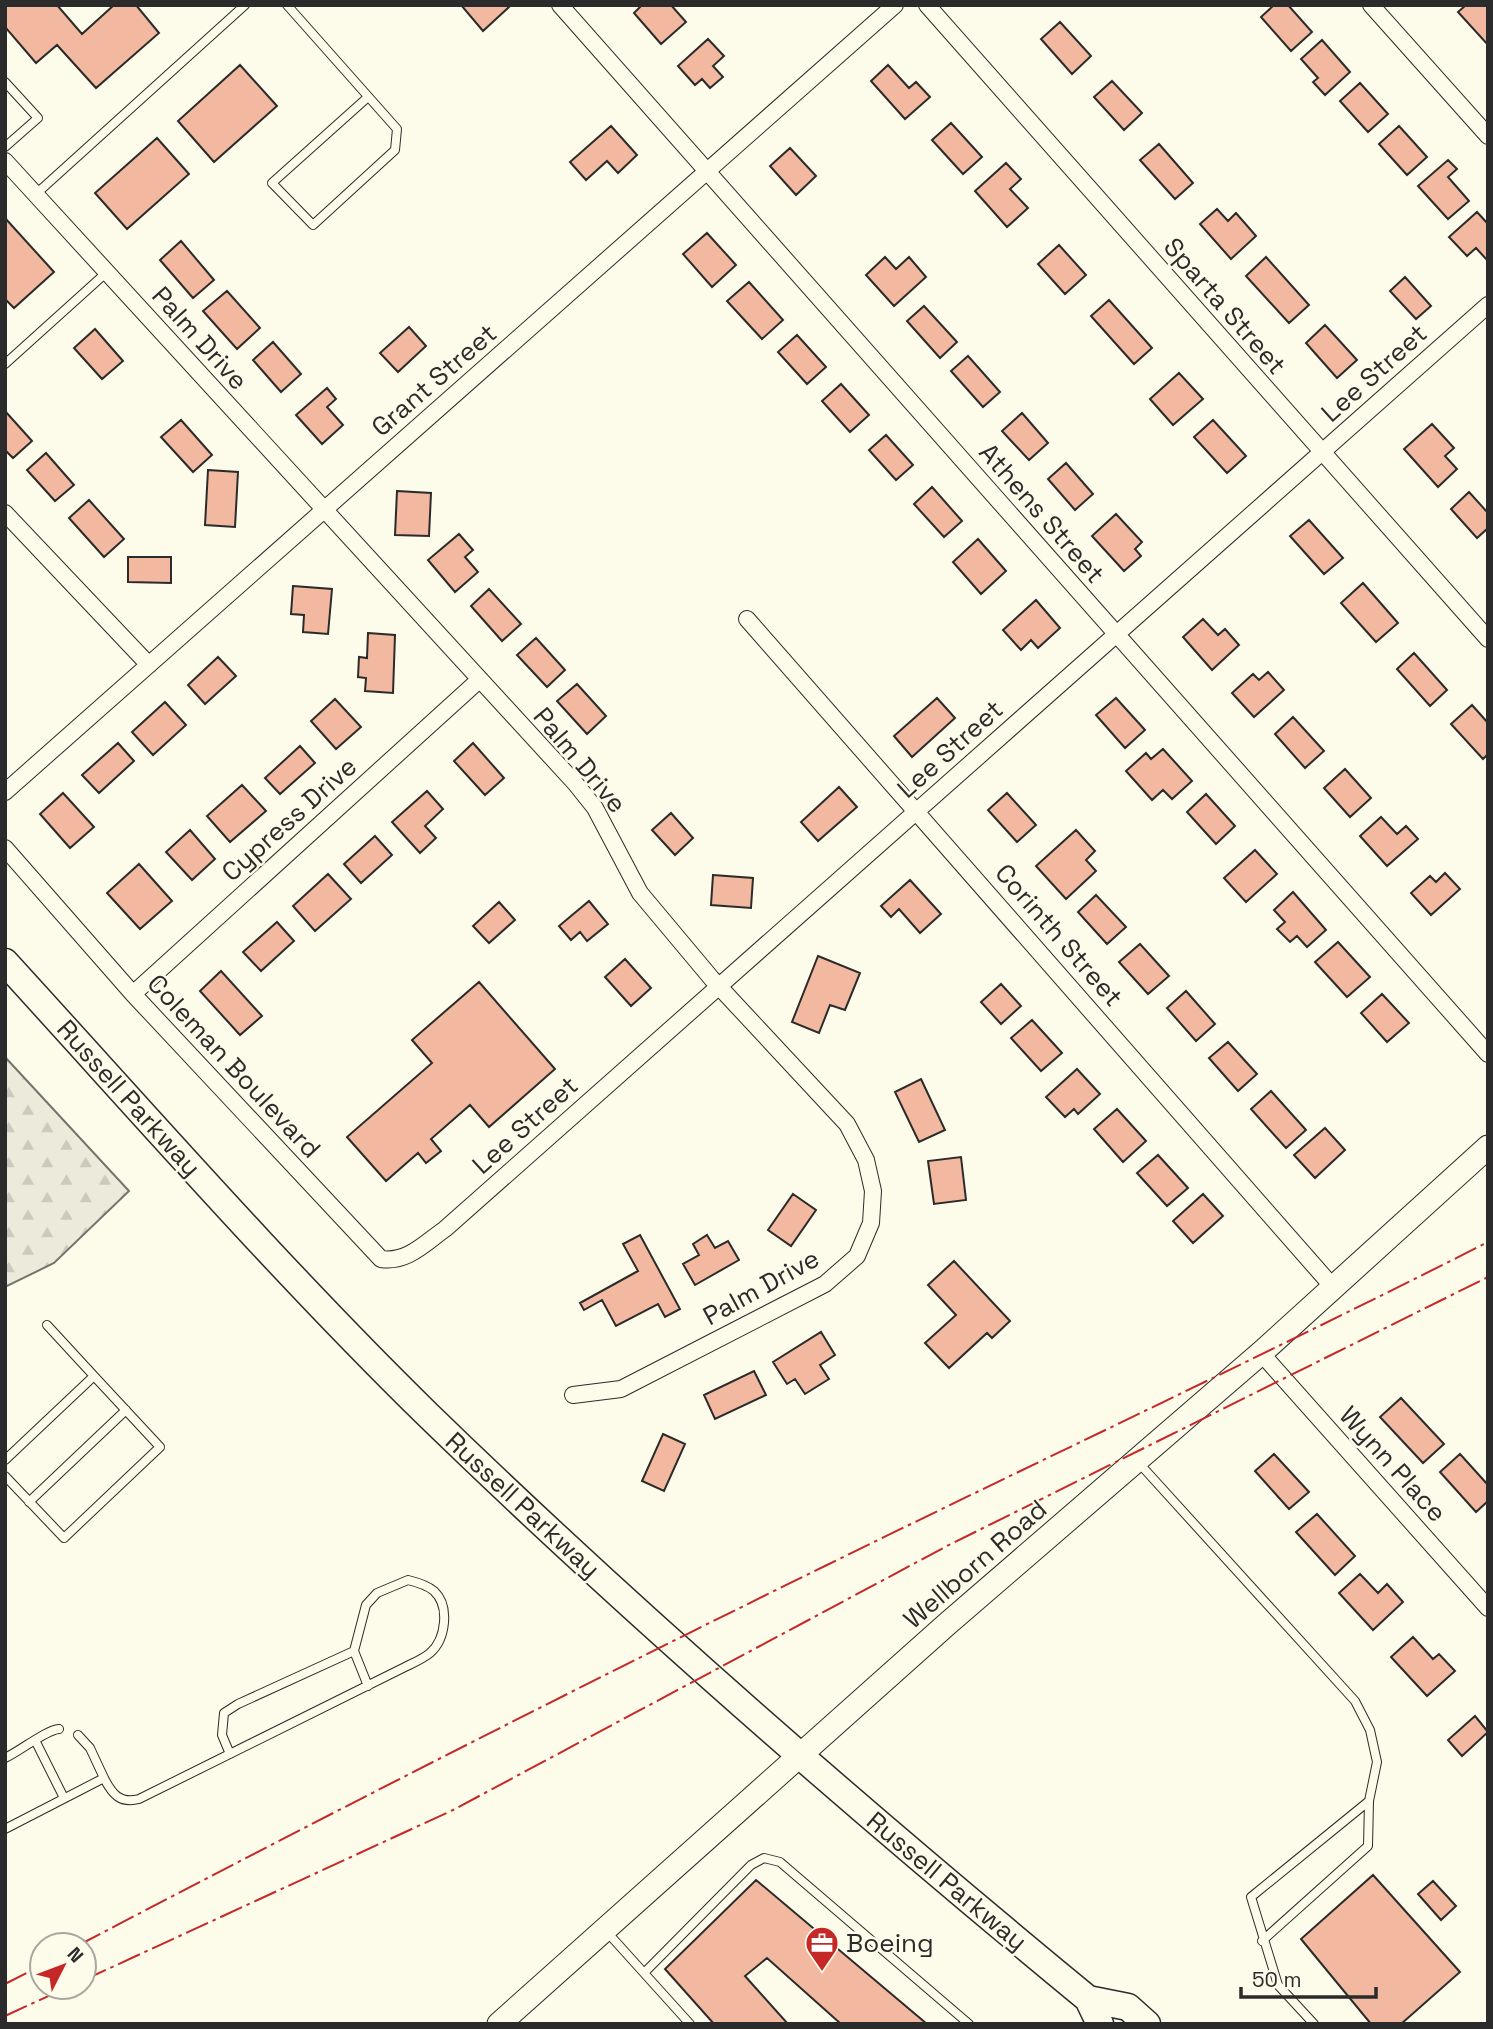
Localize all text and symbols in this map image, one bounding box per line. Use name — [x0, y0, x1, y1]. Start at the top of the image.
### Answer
street label: Sparta Street — [1156, 231, 1294, 381]
street label: Palm Drive — [145, 279, 255, 397]
street label: Grant Street — [364, 316, 504, 444]
street label: Lee Street — [1314, 317, 1434, 429]
street label: Athens Street — [972, 436, 1112, 590]
street label: Lee Street — [890, 693, 1010, 805]
street label: Palm Drive — [526, 700, 634, 820]
street label: Cypress Drive — [214, 749, 364, 889]
street label: Corinth Street — [988, 856, 1130, 1014]
street label: Coleman Boulevard — [140, 967, 328, 1165]
street label: Russell Parkway — [50, 1012, 208, 1184]
street label: Lee Street — [465, 1069, 585, 1181]
street label: Palm Drive — [697, 1241, 825, 1333]
street label: Wynn Place — [1332, 1399, 1454, 1529]
street label: Russell Parkway — [438, 1424, 608, 1586]
street label: Wellborn Road — [896, 1492, 1054, 1636]
street label: Russell Parkway — [860, 1804, 1034, 1958]
office icon: Boeing — [803, 1924, 841, 1973]
place label: Boeing — [846, 1926, 934, 1960]
north arrow — [28, 1931, 98, 2001]
text: N — [62, 1942, 89, 1968]
scale bar — [1241, 1955, 1376, 1999]
text: 50 m — [1252, 1966, 1302, 1993]

